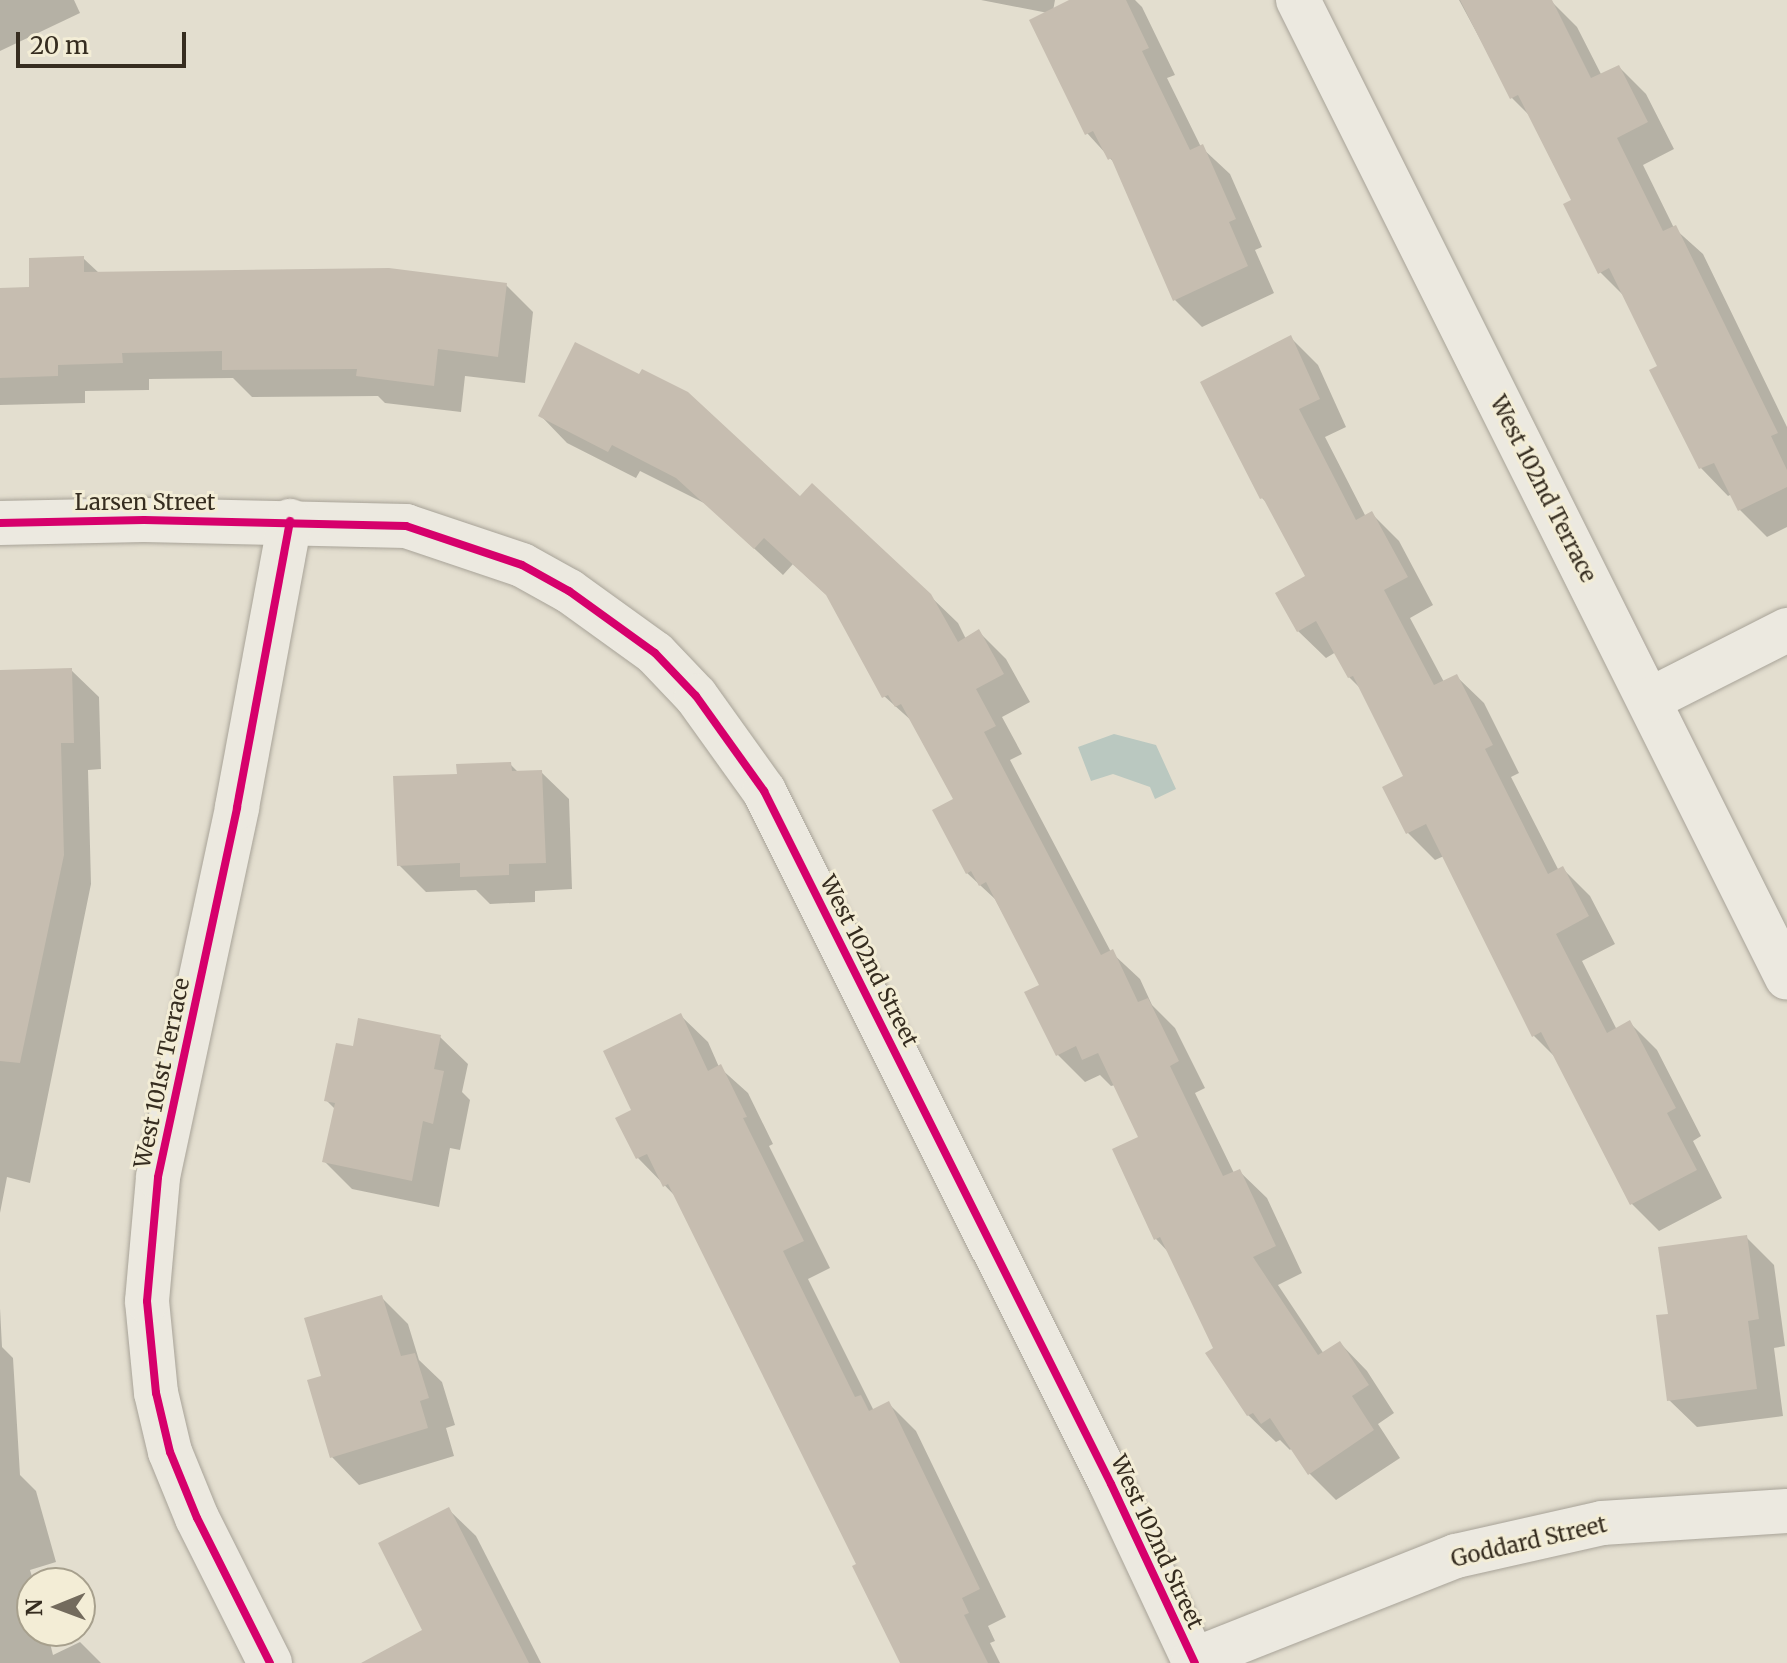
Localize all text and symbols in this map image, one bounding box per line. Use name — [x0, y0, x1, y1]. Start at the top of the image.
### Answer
scale bar — [20, 16, 190, 66]
text: 20 m — [30, 30, 89, 61]
street label: West 102nd Terrace — [1485, 391, 1601, 587]
street label: Larsen Street — [75, 490, 215, 516]
street label: West 102nd Street — [814, 871, 924, 1051]
street label: West 101st Terrace — [129, 975, 195, 1171]
street label: West 102nd Street — [1105, 1451, 1209, 1633]
street label: Goddard Street — [1449, 1511, 1609, 1573]
north arrow — [16, 1567, 96, 1647]
text: N — [20, 1598, 48, 1616]

